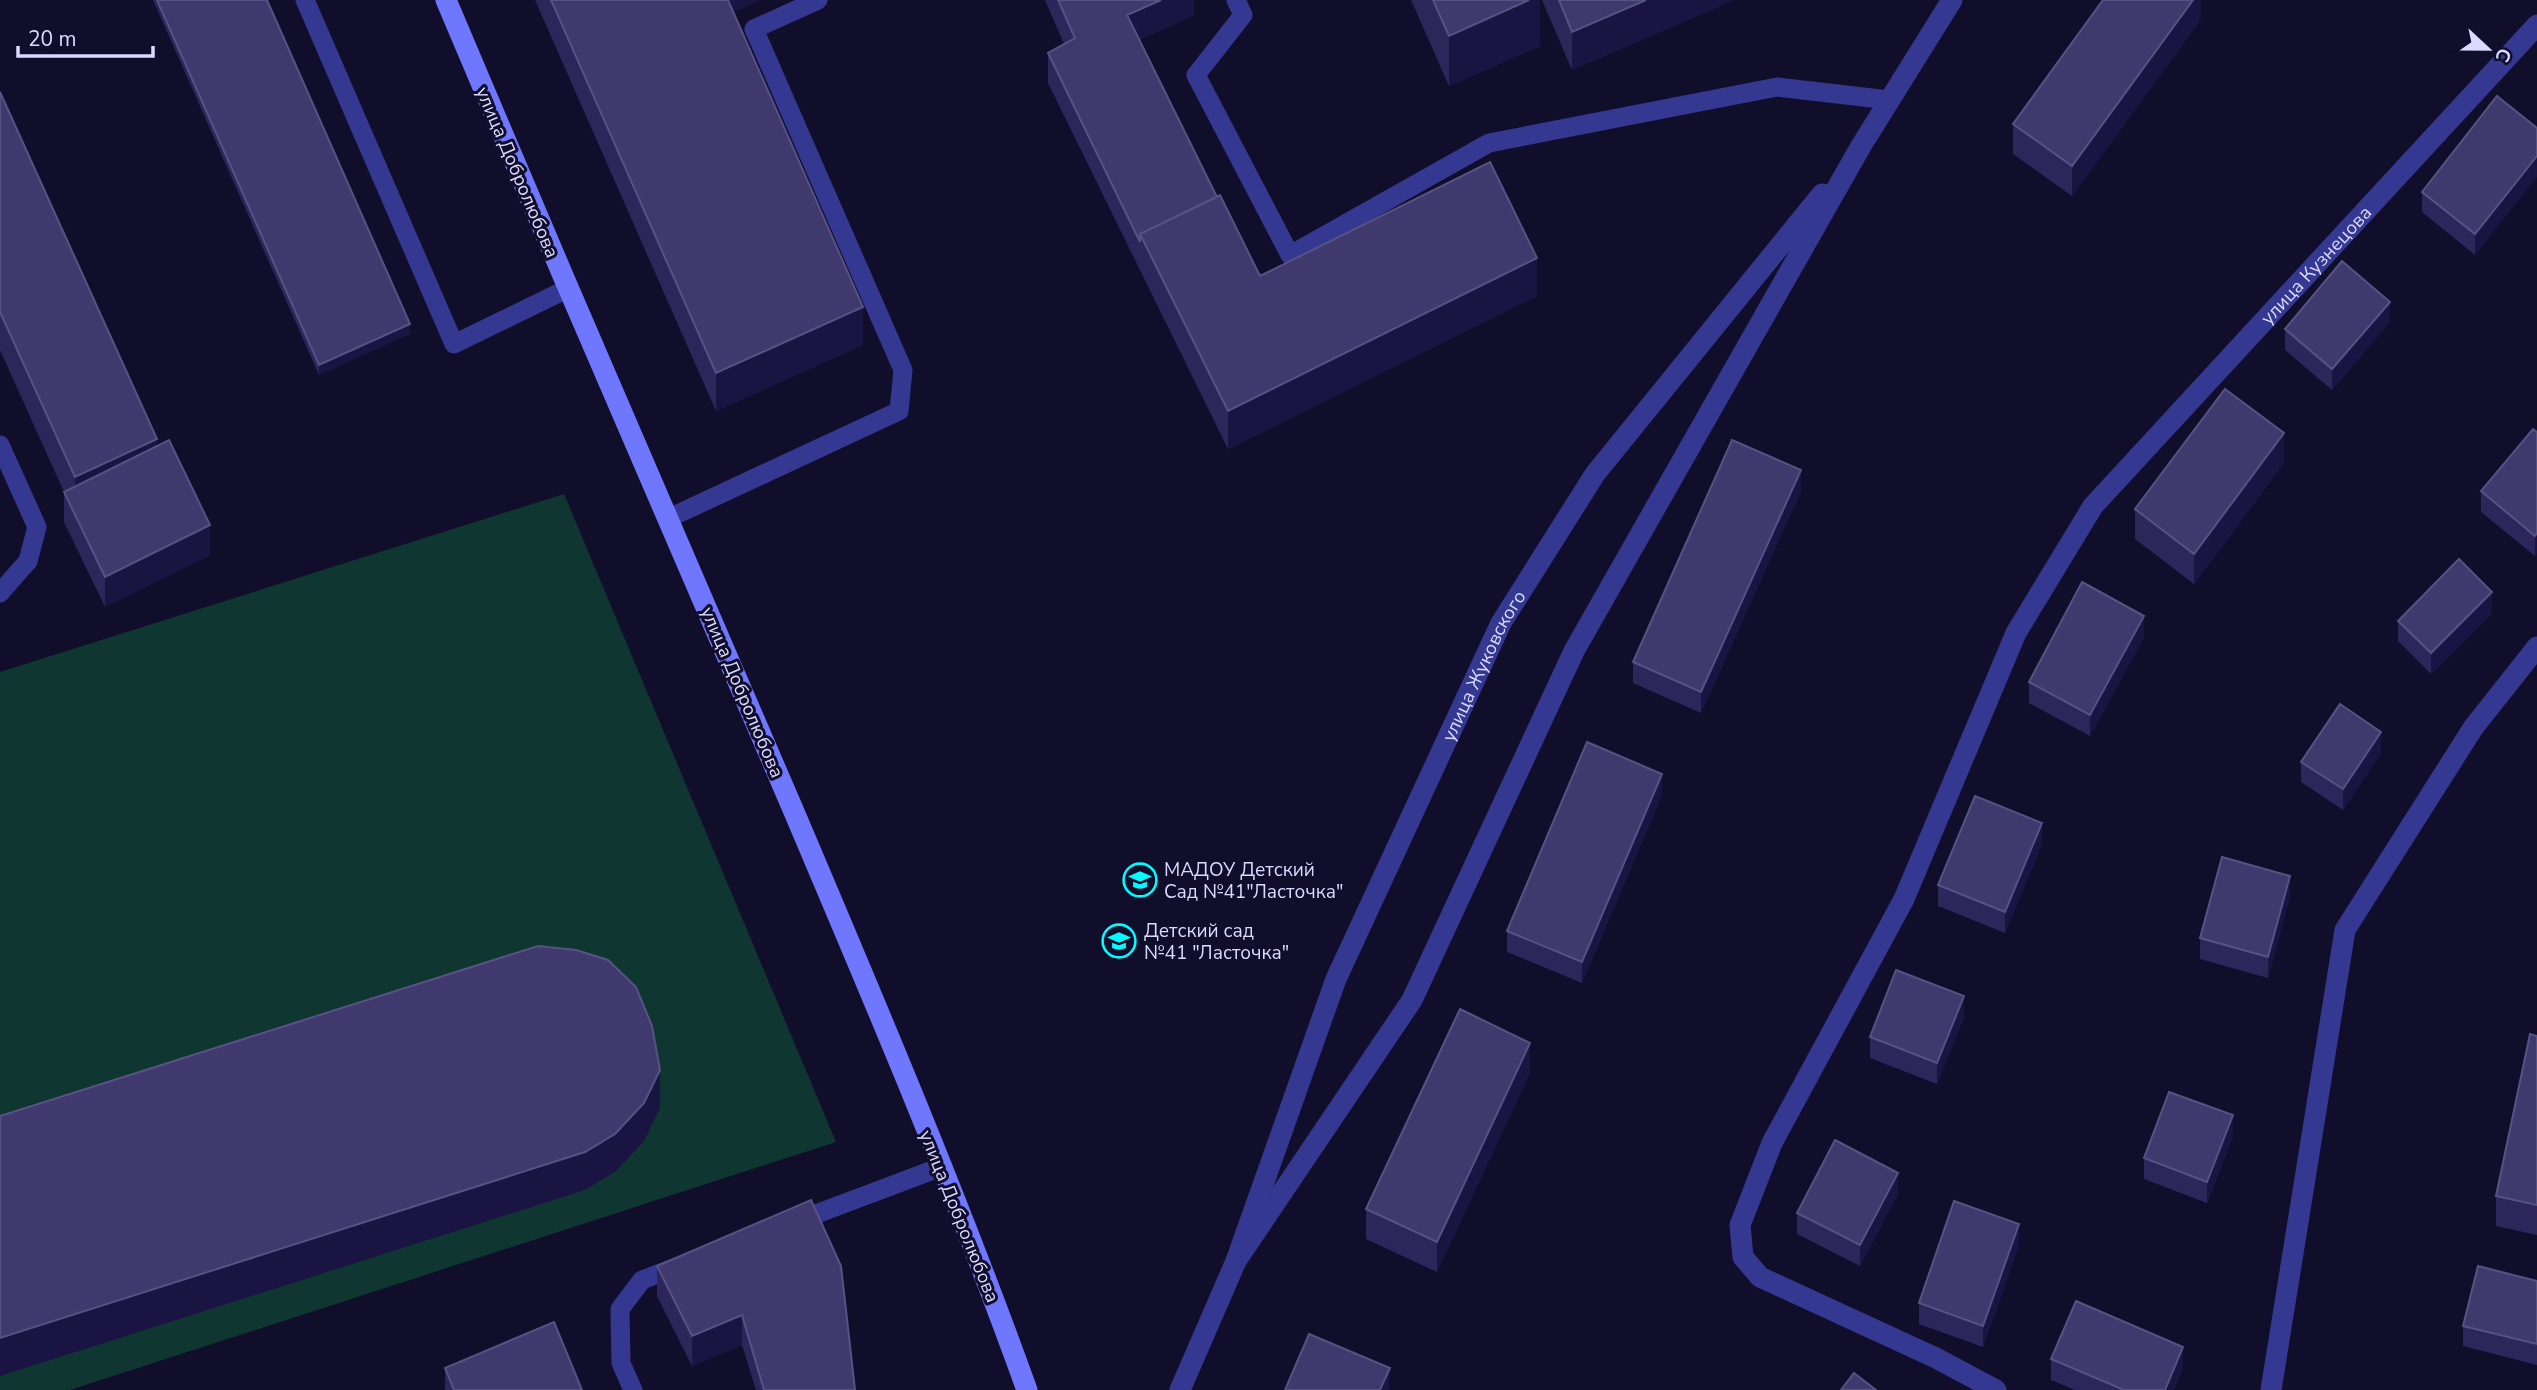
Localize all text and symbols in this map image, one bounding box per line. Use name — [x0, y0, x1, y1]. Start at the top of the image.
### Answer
scale bar — [18, 14, 152, 58]
north arrow — [2453, 14, 2523, 84]
text: 20 m — [28, 25, 77, 53]
text: С — [2488, 44, 2517, 66]
street label: улица Добролюбова — [469, 83, 565, 262]
street label: улица Кузнецова — [2255, 200, 2378, 331]
street label: улица Жуковского — [1436, 586, 1532, 746]
street label: улица Добролюбова — [694, 603, 790, 782]
place label: МАДОУ Детский Сад №41"Ласточка" — [1164, 857, 1343, 905]
school or university icon: МАДОУ Детский Сад №41"Ласточка" — [1121, 861, 1159, 899]
place label: Детский сад №41 "Ласточка" — [1144, 918, 1289, 966]
school or university icon: Детский сад №41 "Ласточка" — [1100, 922, 1138, 960]
street label: улица Добролюбова — [913, 1126, 1006, 1306]

